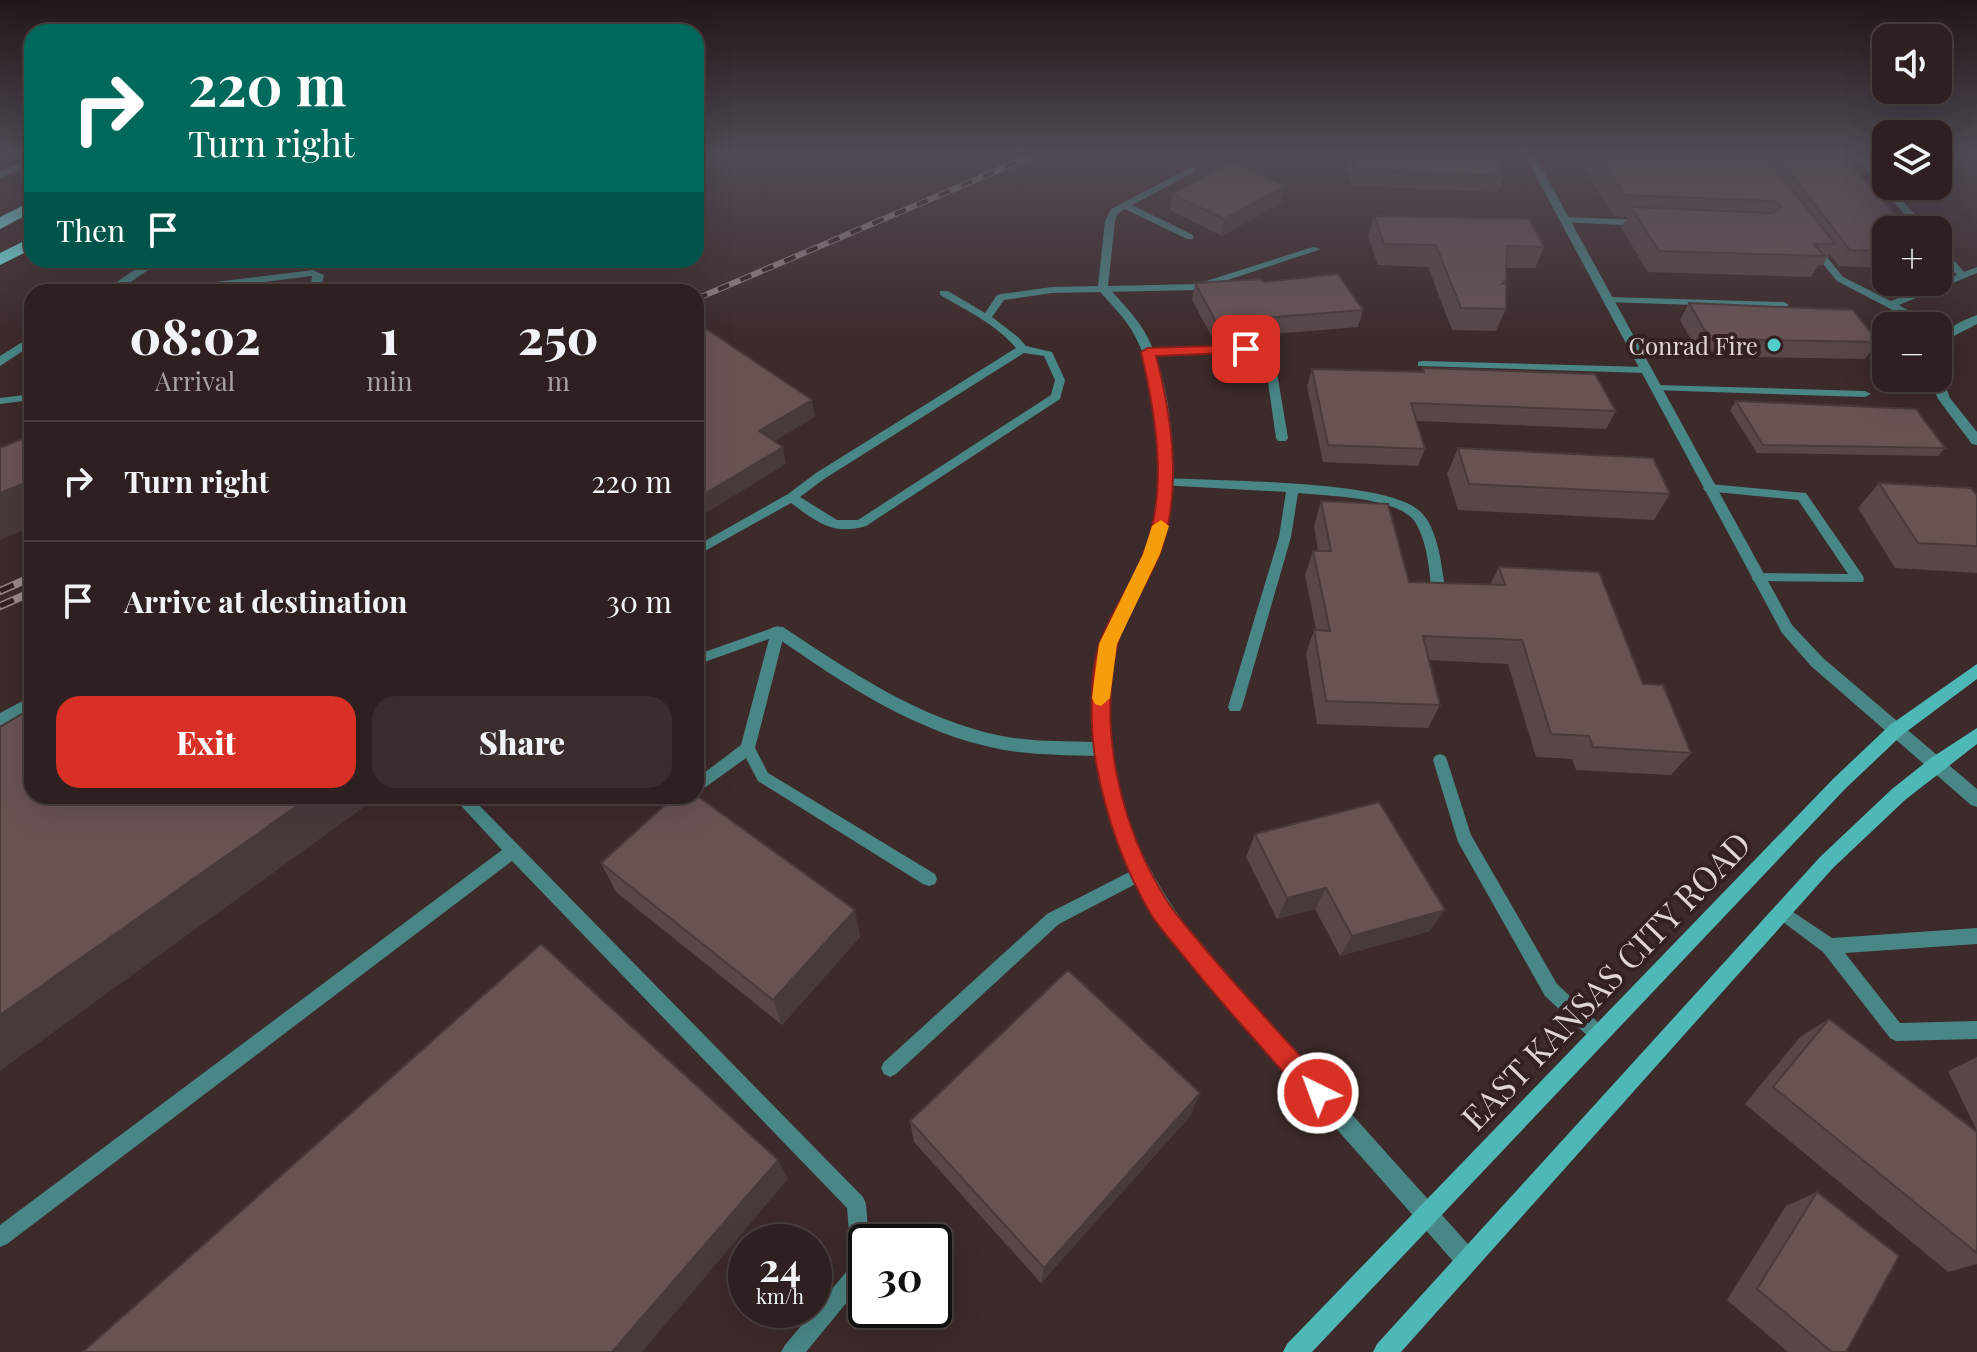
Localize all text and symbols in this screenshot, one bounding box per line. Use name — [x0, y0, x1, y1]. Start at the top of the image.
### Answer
map controls — [1872, 24, 1952, 392]
button: sound — [1872, 24, 1952, 104]
text: 220 m — [188, 46, 346, 121]
icon: right — [56, 56, 160, 160]
text: Turn right — [188, 118, 355, 166]
button: layers — [1872, 120, 1952, 200]
icon: arrive — [141, 208, 185, 252]
text: Then — [56, 210, 125, 250]
button: + — [1872, 216, 1952, 296]
text: 08:02 — [130, 303, 261, 367]
text: 1 — [380, 303, 399, 367]
text: 250 — [518, 303, 598, 367]
button: − — [1872, 312, 1952, 392]
pin — [1212, 315, 1280, 383]
icon: arrive — [1224, 327, 1268, 371]
place label: Conrad Fire — [1628, 329, 1758, 361]
marker: Conrad Fire — [1765, 336, 1783, 354]
text: Arrival — [155, 363, 235, 398]
text: min — [366, 363, 413, 398]
text: m — [547, 363, 570, 398]
icon: right — [56, 459, 100, 503]
text: Turn right — [124, 461, 269, 501]
text: 220 m — [591, 461, 672, 501]
icon: arrive — [56, 579, 100, 623]
text: Arrive at destination — [124, 581, 407, 621]
text: 30 m — [606, 581, 672, 621]
button: Exit — [56, 696, 356, 788]
button: Share — [372, 696, 672, 788]
street label: EAST KANSAS CITY ROAD — [1450, 821, 1760, 1139]
position arrow — [1276, 1051, 1360, 1135]
speed limit sign: 30 — [848, 1224, 952, 1328]
text: 24 — [759, 1239, 801, 1292]
text: km/h — [756, 1282, 804, 1309]

